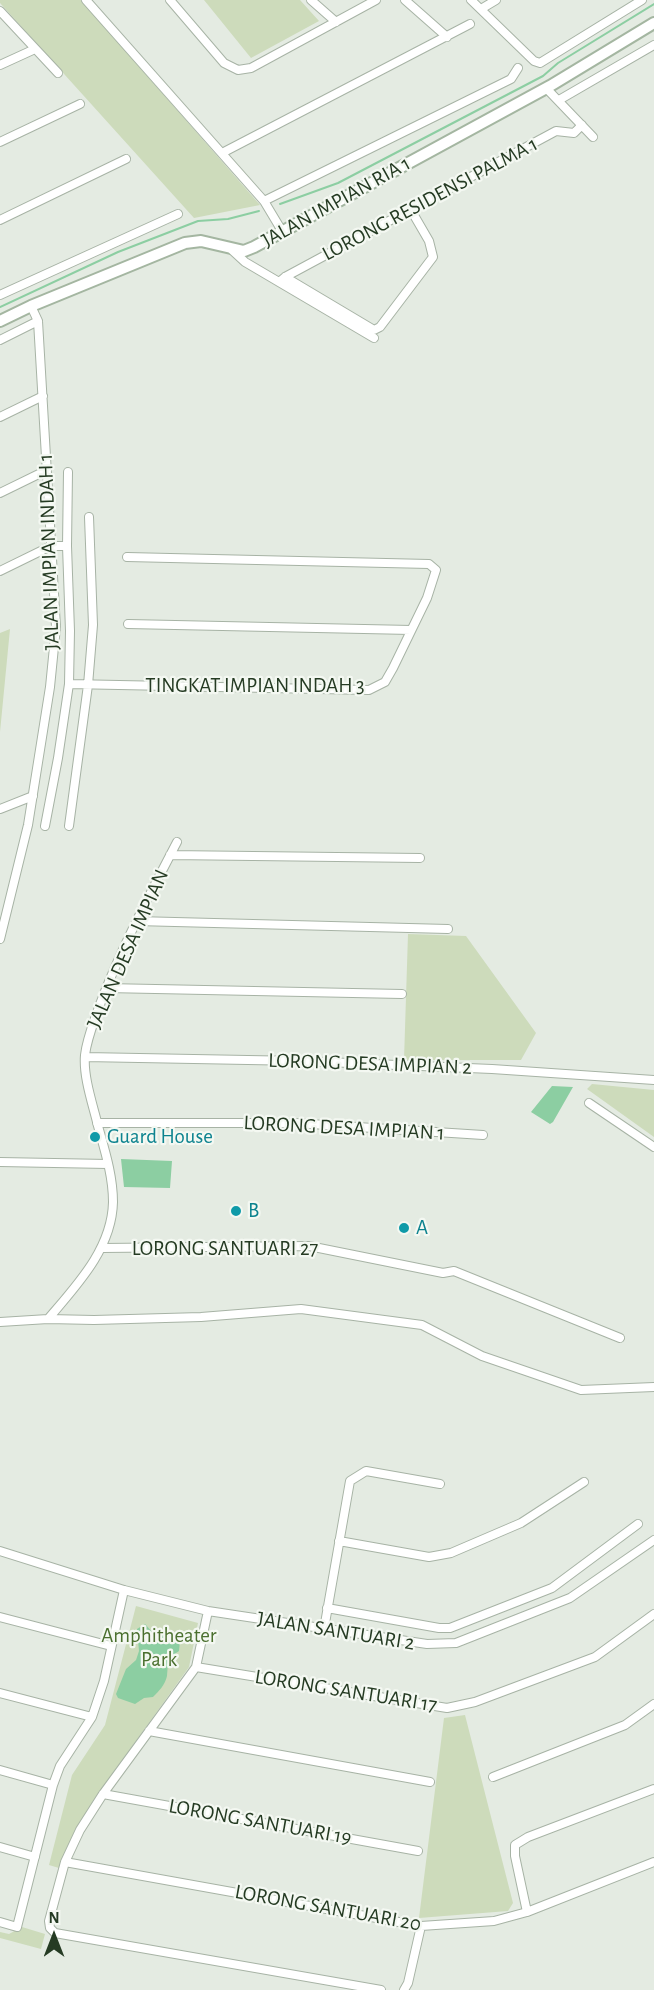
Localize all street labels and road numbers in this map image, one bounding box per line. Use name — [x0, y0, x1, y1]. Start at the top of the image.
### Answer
street label: LORONG RESIDENSI PALMA 1 — [318, 131, 542, 267]
street label: JALAN IMPIAN RIA 1 — [257, 151, 415, 253]
street label: JALAN IMPIAN INDAH 1 — [33, 453, 65, 651]
street label: TINGKAT IMPIAN INDAH 3 — [145, 673, 365, 699]
street label: JALAN DESA IMPIAN — [82, 865, 174, 1033]
street label: LORONG DESA IMPIAN 2 — [268, 1048, 472, 1080]
street label: LORONG DESA IMPIAN 1 — [243, 1110, 445, 1146]
street label: LORONG SANTUARI 27 — [132, 1236, 318, 1262]
street label: JALAN SANTUARI 2 — [256, 1606, 416, 1656]
street label: LORONG SANTUARI 17 — [253, 1664, 439, 1718]
street label: LORONG SANTUARI 19 — [167, 1794, 353, 1850]
street label: LORONG SANTUARI 20 — [233, 1879, 423, 1937]

